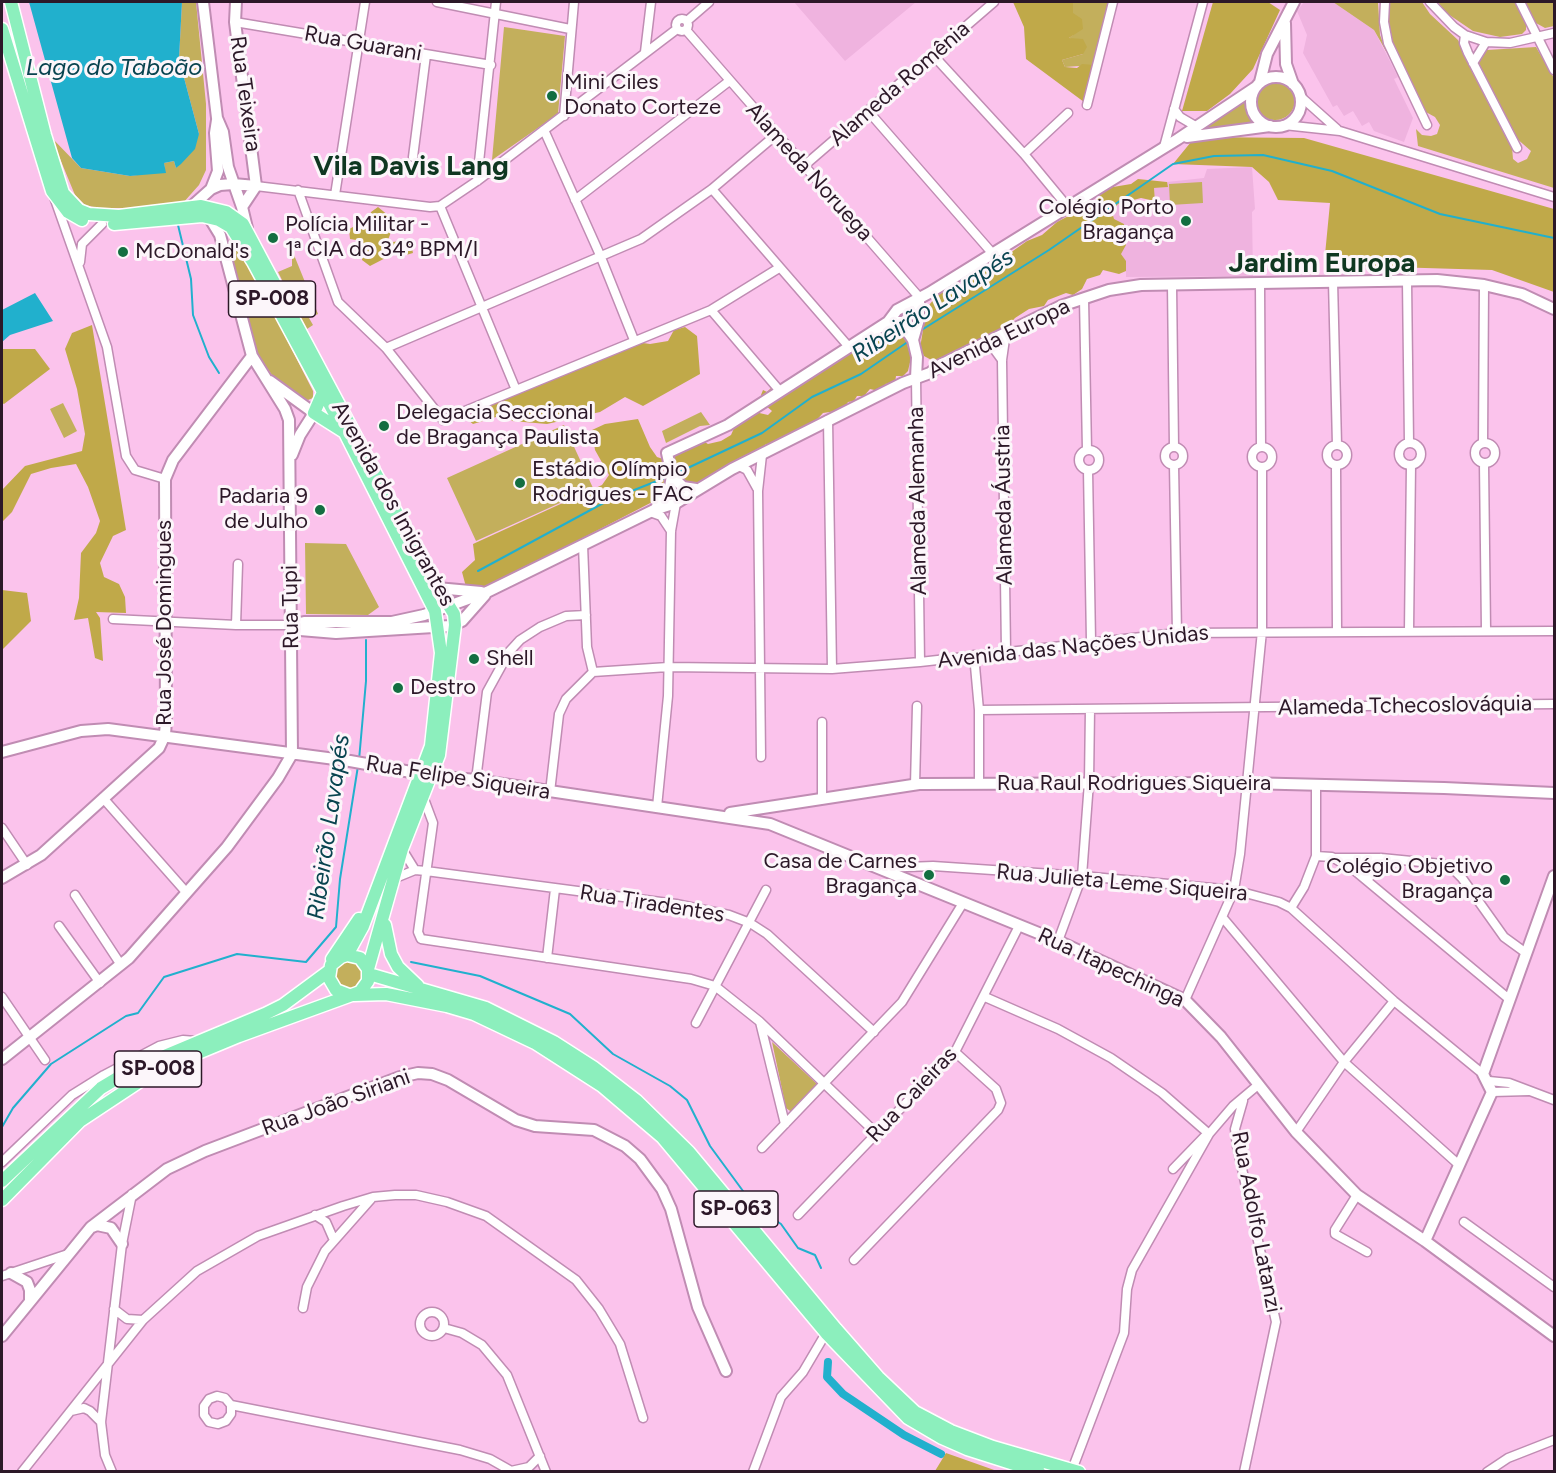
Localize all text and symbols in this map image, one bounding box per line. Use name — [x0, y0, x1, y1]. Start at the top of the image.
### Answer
street label: Alameda Romênia — [825, 16, 975, 152]
street label: Rua Guarani — [302, 21, 424, 67]
street label: Rua Teixeira — [224, 34, 266, 154]
water label: Lago do Taboão — [26, 54, 202, 82]
place label: Mini Ciles Donato Corteze — [564, 70, 721, 122]
marker: Mini Ciles Donato Corteze — [545, 89, 559, 103]
street label: Alameda Noruega — [740, 97, 878, 247]
district label: Vila Davis Lang — [313, 150, 509, 184]
place label: Colégio Porto Bragança — [1039, 195, 1174, 246]
place label: Polícia Militar - 1ª CIA do 34º BPM/I — [285, 212, 478, 264]
marker: Colégio Porto Bragança — [1179, 214, 1193, 228]
marker: Polícia Militar - 1ª CIA do 34º BPM/I — [266, 231, 280, 245]
place label: McDonald's — [135, 239, 249, 265]
water label: Ribeirão Lavapés — [847, 243, 1019, 369]
marker: McDonald's — [116, 245, 130, 259]
district label: Jardim Europa — [1228, 247, 1416, 281]
road number: SP-008 — [228, 281, 316, 317]
street label: Avenida Europa — [924, 293, 1074, 385]
street label: Avenida dos Imigrantes — [326, 397, 460, 611]
place label: Delegacia Seccional de Bragança Paulista — [396, 400, 599, 452]
street label: Alameda Alemanha — [903, 406, 933, 596]
marker: Delegacia Seccional de Bragança Paulista — [377, 419, 391, 433]
street label: Alameda Áustria — [989, 424, 1019, 586]
place label: Estádio Olímpio Rodrigues - FAC — [532, 457, 694, 508]
marker: Estádio Olímpio Rodrigues - FAC — [513, 476, 527, 490]
place label: Padaria 9 de Julho — [219, 484, 308, 536]
marker: Padaria 9 de Julho — [313, 503, 327, 517]
street label: Rua José Domingues — [152, 520, 178, 726]
street label: Rua Tupi — [277, 565, 305, 649]
street label: Avenida das Nações Unidas — [936, 620, 1210, 674]
place label: Shell — [486, 646, 533, 672]
marker: Shell — [467, 652, 481, 666]
place label: Destro — [410, 675, 476, 701]
marker: Destro — [391, 681, 405, 695]
street label: Alameda Tchecoslováquia — [1278, 691, 1532, 721]
water label: Ribeirão Lavapés — [302, 732, 356, 922]
street label: Rua Felipe Siqueira — [364, 750, 552, 806]
street label: Rua Raul Rodrigues Siqueira — [997, 771, 1271, 797]
place label: Casa de Carnes Bragança — [764, 849, 917, 900]
place label: Colégio Objetivo Bragança — [1326, 854, 1493, 906]
street label: Rua Julieta Leme Siqueira — [995, 859, 1249, 907]
marker: Casa de Carnes Bragança — [922, 868, 936, 882]
marker: Colégio Objetivo Bragança — [1498, 873, 1512, 887]
street label: Rua Tiradentes — [578, 880, 726, 928]
street label: Rua Itapechinga — [1033, 922, 1189, 1014]
street label: Rua Caieiras — [861, 1042, 963, 1148]
road number: SP-008 — [114, 1051, 201, 1087]
street label: Rua João Siriani — [258, 1064, 414, 1142]
street label: Rua Adolfo Latanzi — [1225, 1129, 1287, 1315]
road number: SP-063 — [694, 1191, 778, 1227]

